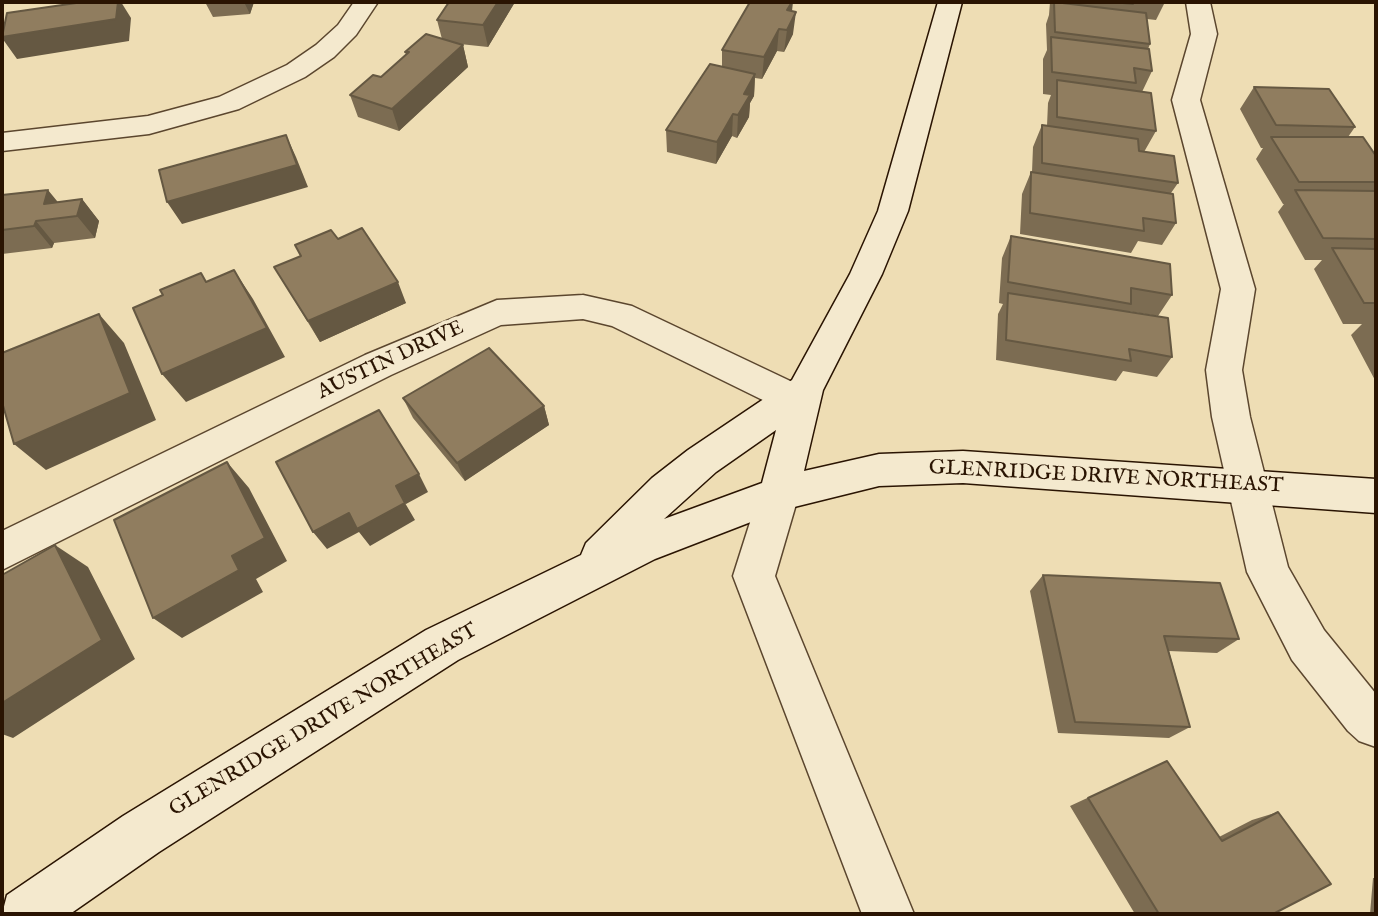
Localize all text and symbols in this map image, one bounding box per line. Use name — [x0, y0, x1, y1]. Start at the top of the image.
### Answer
street label: AUSTIN DRIVE — [314, 316, 468, 406]
street label: GLENRIDGE DRIVE NORTHEAST — [928, 456, 1284, 500]
street label: GLENRIDGE DRIVE NORTHEAST — [165, 619, 483, 823]

